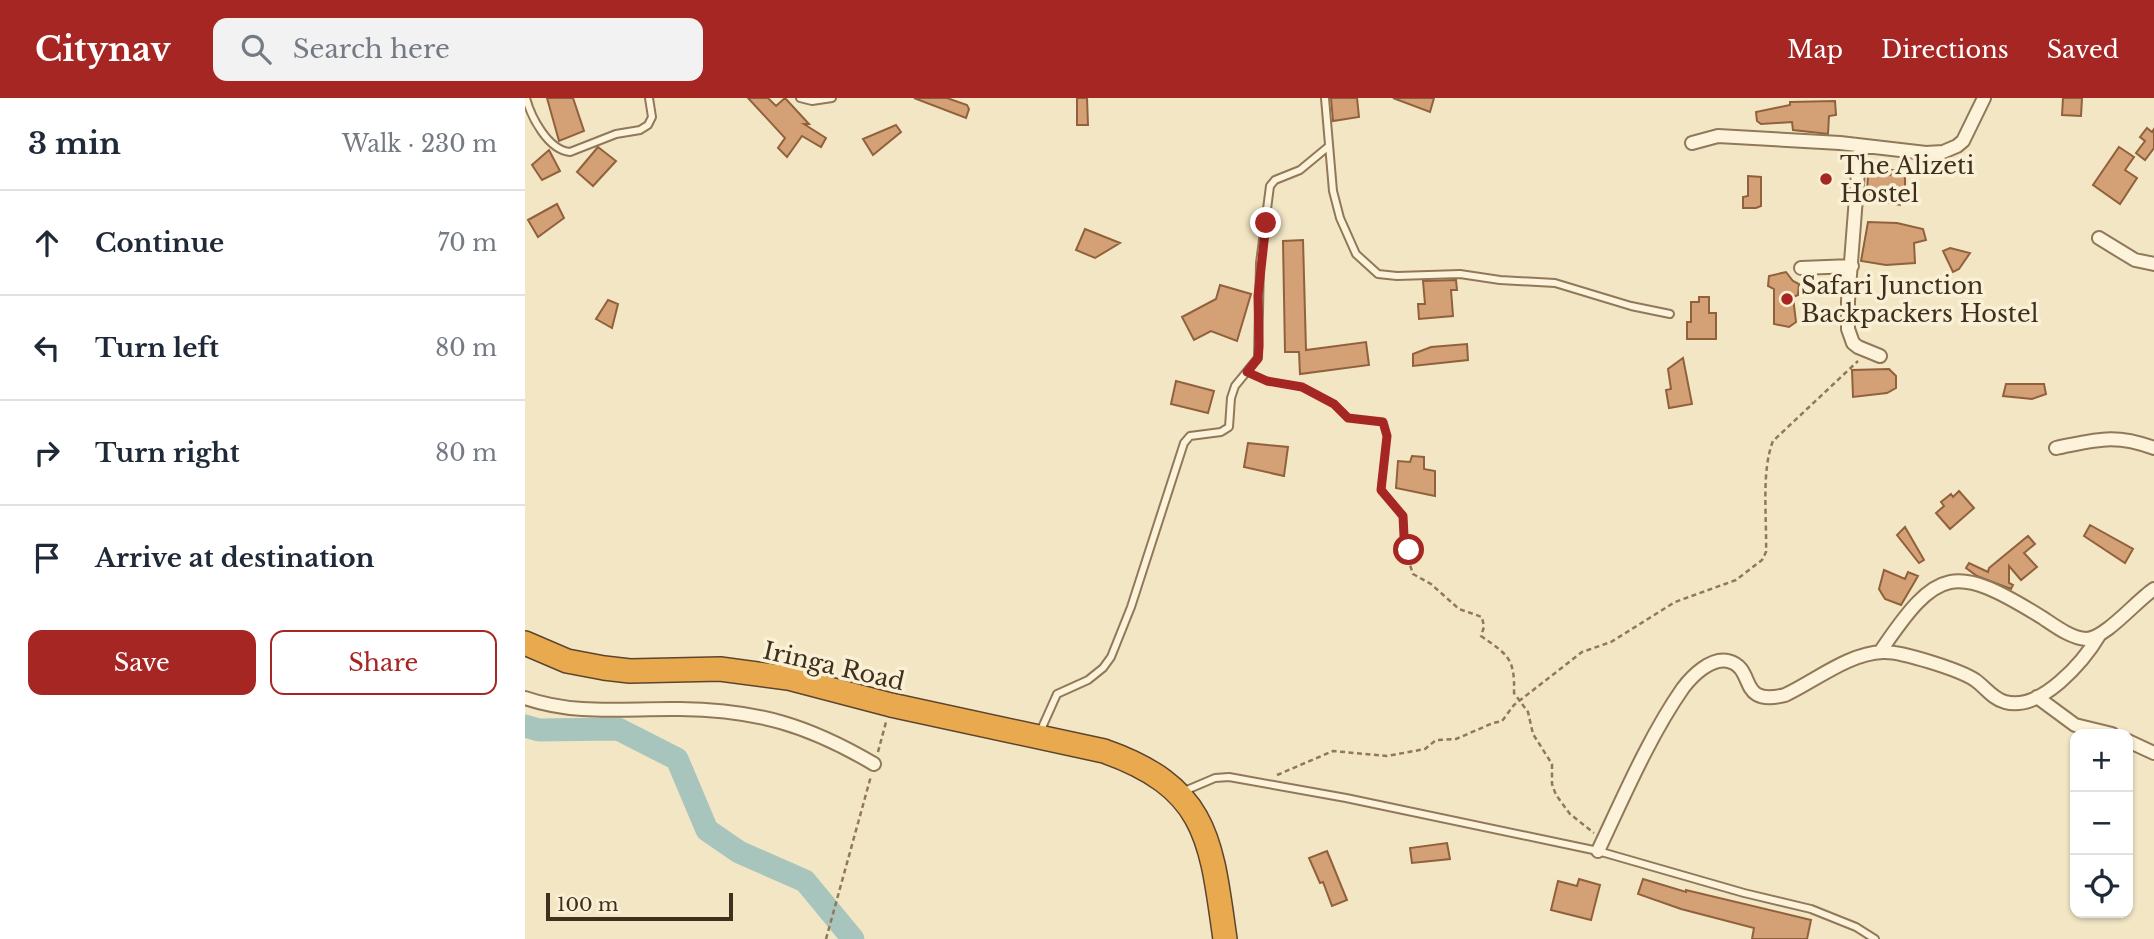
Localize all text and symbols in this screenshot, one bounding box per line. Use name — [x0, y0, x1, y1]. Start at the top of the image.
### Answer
search box — [213, 18, 703, 81]
text: Citynav — [35, 29, 171, 70]
icon: search — [237, 30, 275, 68]
text: Search here — [293, 33, 450, 65]
text: Map — [1787, 35, 1843, 64]
text: Directions — [1881, 35, 2009, 64]
text: Saved — [2047, 35, 2119, 64]
text: 3 min — [28, 125, 121, 162]
text: Walk · 230 m — [342, 130, 497, 158]
place label: The Alizeti Hostel — [1840, 151, 1974, 208]
marker: The Alizeti Hostel — [1818, 171, 1834, 187]
route end — [1250, 207, 1281, 238]
icon: ahead — [28, 224, 66, 262]
text: Continue — [95, 227, 224, 259]
text: 70 m — [438, 229, 497, 257]
place label: Safari Junction Backpackers Hostel — [1801, 271, 2039, 328]
marker: Safari Junction Backpackers Hostel — [1779, 291, 1795, 307]
icon: left — [28, 329, 66, 367]
text: Turn left — [95, 332, 219, 364]
text: 80 m — [435, 334, 497, 362]
icon: right — [28, 434, 66, 472]
text: Turn right — [95, 437, 240, 469]
text: 80 m — [435, 439, 497, 467]
route start — [1393, 534, 1424, 565]
icon: arrive — [28, 539, 66, 577]
text: Arrive at destination — [95, 542, 375, 574]
button: Save — [28, 630, 256, 695]
button: Share — [270, 630, 497, 695]
street label: Iringa Road — [760, 636, 908, 696]
map controls — [2070, 729, 2133, 918]
button: + — [2070, 729, 2133, 792]
button: − — [2070, 792, 2133, 855]
button: locate — [2070, 855, 2133, 918]
scale bar — [546, 890, 733, 922]
text: 100 m — [557, 893, 618, 916]

